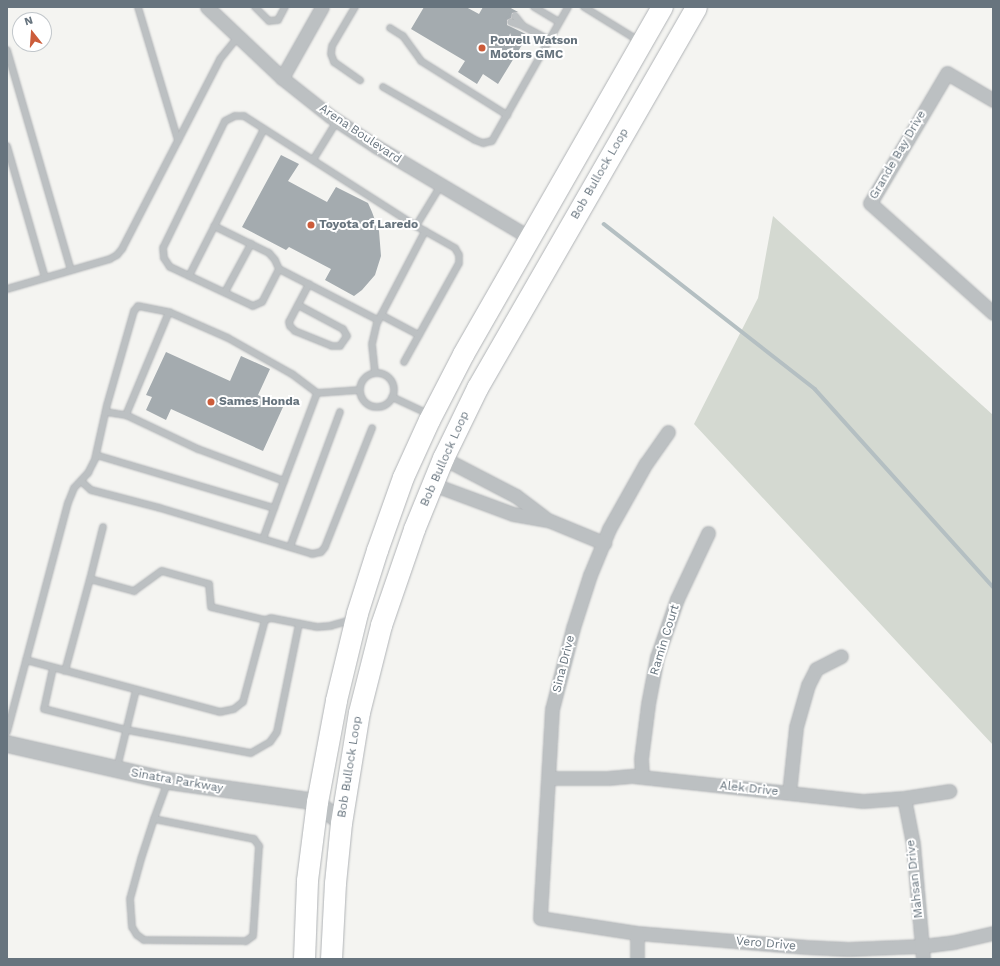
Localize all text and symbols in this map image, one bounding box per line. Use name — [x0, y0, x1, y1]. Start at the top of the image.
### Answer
north arrow — [12, 12, 52, 52]
text: N — [23, 14, 34, 28]
place label: Powell Watson Motors GMC — [490, 34, 578, 62]
marker: Powell Watson Motors GMC — [477, 43, 487, 53]
street label: Arena Boulevard — [316, 101, 404, 167]
street label: Grande Bay Drive — [867, 108, 929, 202]
street label: Bob Bullock Loop — [568, 126, 632, 222]
place label: Toyota of Laredo — [319, 218, 419, 232]
marker: Toyota of Laredo — [306, 220, 316, 230]
place label: Sames Honda — [219, 395, 300, 409]
marker: Sames Honda — [206, 397, 216, 407]
street label: Bob Bullock Loop — [417, 409, 473, 509]
street label: Ramin Court — [647, 603, 683, 677]
street label: Sina Drive — [550, 634, 578, 694]
street label: Bob Bullock Loop — [335, 715, 365, 819]
street label: Sinatra Parkway — [130, 766, 224, 796]
street label: Alek Drive — [719, 779, 779, 799]
street label: Mahsan Drive — [904, 839, 926, 919]
street label: Vero Drive — [735, 934, 797, 954]

